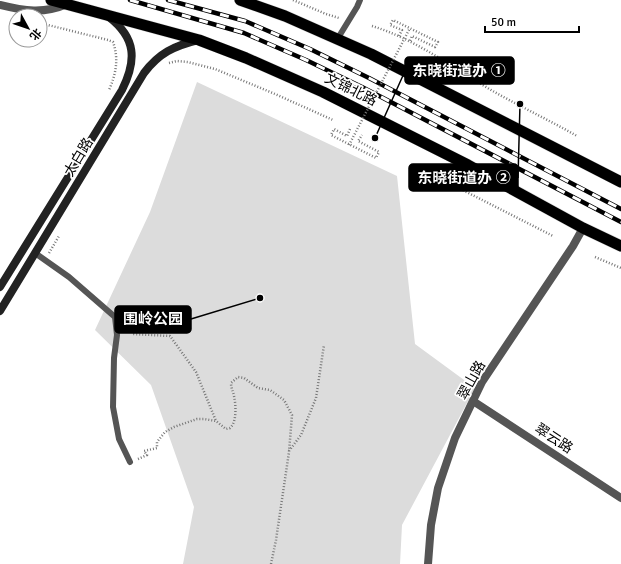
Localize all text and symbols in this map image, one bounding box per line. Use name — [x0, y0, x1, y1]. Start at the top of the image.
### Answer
north arrow — [8, 8, 48, 48]
scale bar — [485, 8, 579, 34]
text: 50 m — [491, 15, 516, 30]
text: 北 — [27, 26, 44, 42]
callout: 东晓街道办 ① — [405, 57, 514, 84]
text: 东晓街道办 ① — [412, 62, 506, 80]
street label: 文锦北路 — [322, 70, 380, 109]
street label: 太白路 — [60, 135, 97, 180]
callout: 东晓街道办 ② — [409, 164, 518, 191]
text: 东晓街道办 ② — [417, 169, 511, 187]
callout: 围岭公园 — [115, 306, 191, 333]
text: 围岭公园 — [123, 310, 183, 328]
street label: 翠山路 — [454, 358, 489, 403]
street label: 翠云路 — [531, 420, 576, 457]

